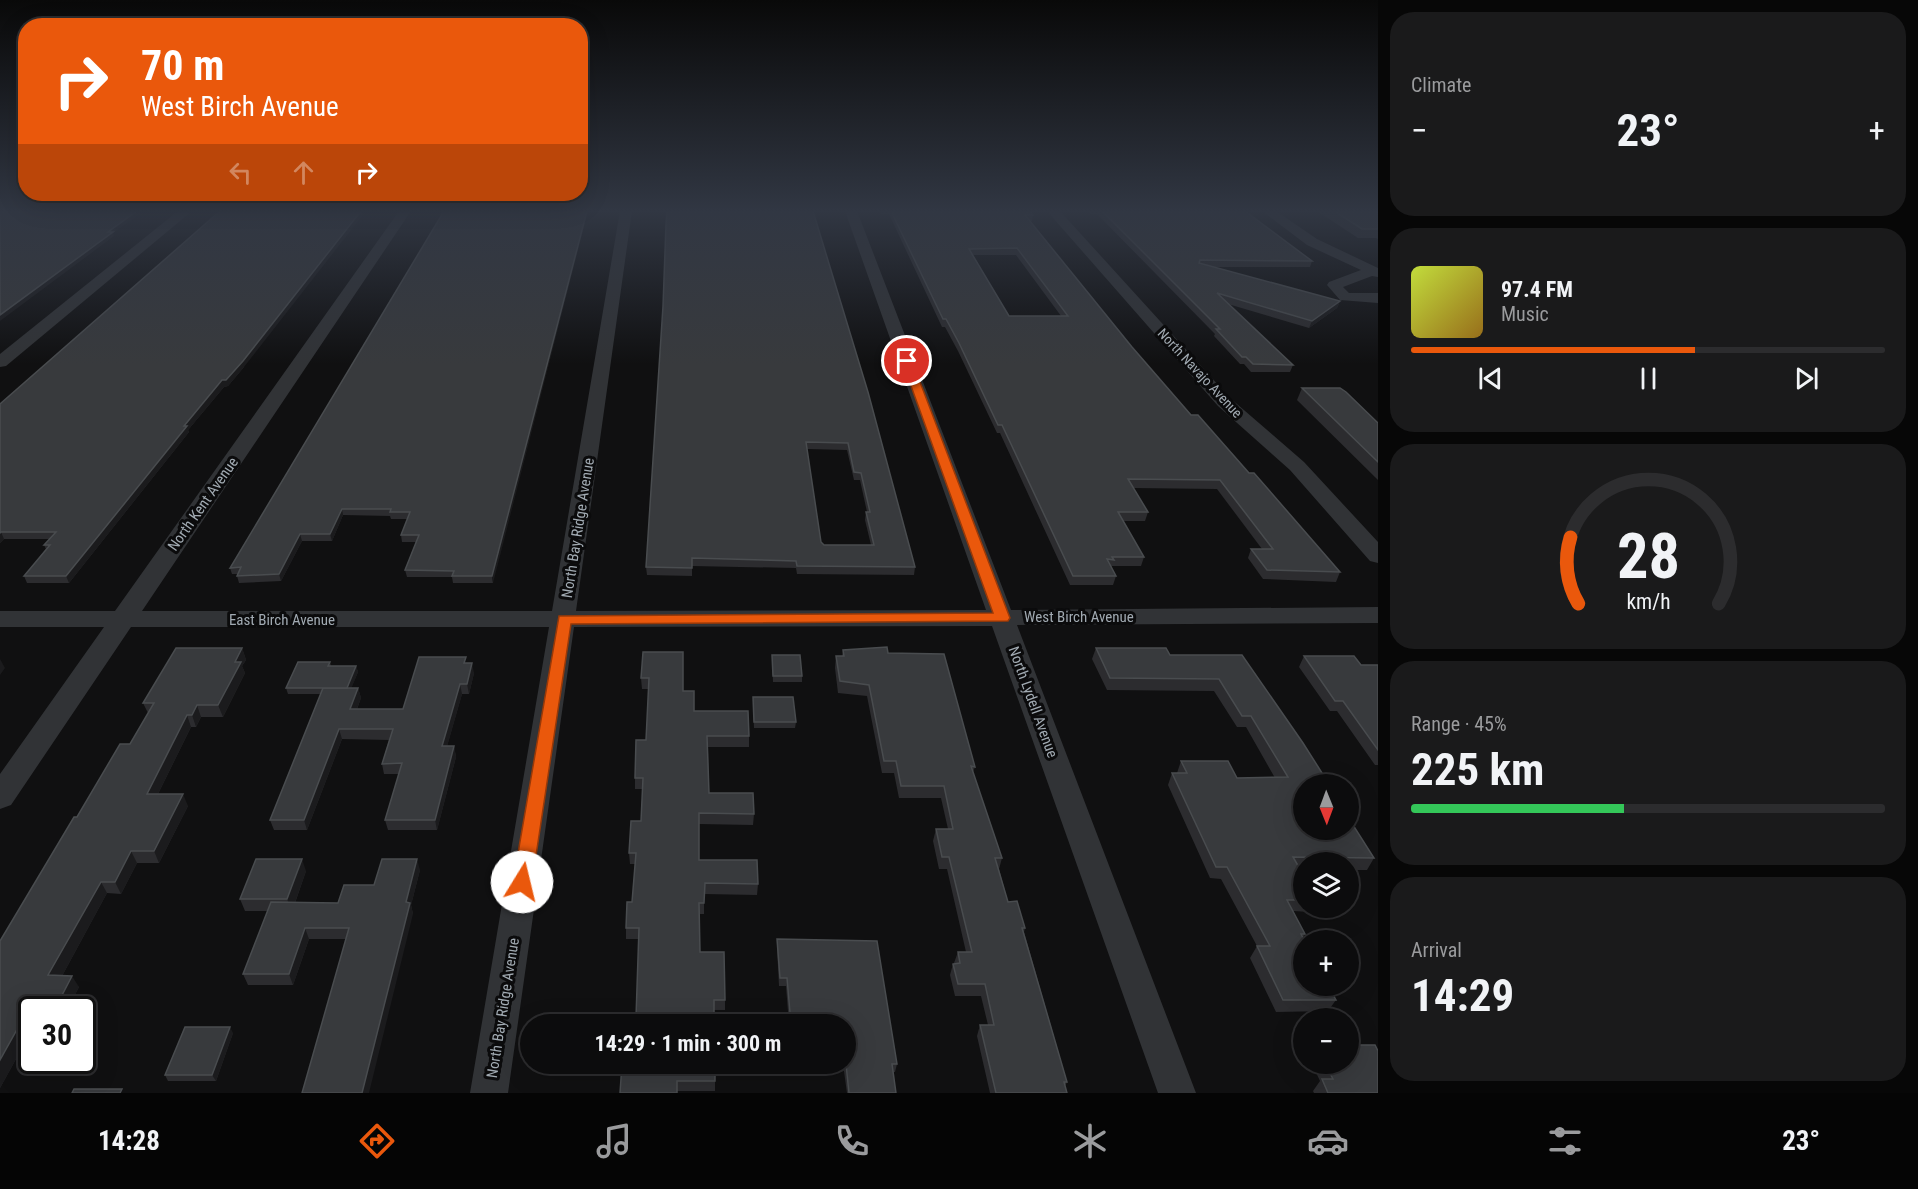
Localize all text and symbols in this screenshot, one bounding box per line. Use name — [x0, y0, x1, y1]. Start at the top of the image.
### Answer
text: 70 m — [141, 41, 224, 90]
icon: right — [42, 42, 120, 120]
text: Climate — [1411, 73, 1471, 97]
text: West Birch Avenue — [141, 91, 339, 123]
text: 23° — [1617, 104, 1680, 157]
text: − — [1411, 111, 1428, 150]
text: + — [1869, 111, 1885, 150]
icon: left — [224, 156, 257, 189]
icon: ahead — [287, 156, 320, 189]
icon: right — [350, 156, 383, 189]
text: 97.4 FM — [1501, 277, 1573, 302]
text: Music — [1501, 302, 1549, 326]
street label: North Navajo Avenue — [1155, 325, 1246, 421]
pin — [881, 335, 932, 386]
icon: arrive — [890, 344, 923, 377]
icon: previous — [1474, 362, 1507, 395]
icon: pause — [1632, 362, 1665, 395]
icon: next — [1790, 362, 1823, 395]
street label: North Kent Avenue — [164, 454, 242, 554]
street label: North Bay Ridge Avenue — [558, 457, 598, 599]
text: 28 — [1616, 520, 1680, 593]
text: km/h — [1626, 589, 1670, 614]
street label: West Birch Avenue — [1024, 608, 1134, 626]
street label: East Birch Avenue — [229, 611, 335, 629]
street label: North Lydell Avenue — [1005, 644, 1061, 760]
text: Range · 45% — [1411, 712, 1507, 736]
text: 225 km — [1411, 743, 1544, 796]
north arrow — [1293, 774, 1359, 840]
map controls — [1293, 774, 1359, 1074]
position arrow — [490, 850, 554, 914]
button: layers — [1293, 852, 1359, 918]
button: + — [1293, 930, 1359, 996]
street label: North Bay Ridge Avenue — [483, 937, 523, 1079]
text: Arrival — [1411, 938, 1462, 962]
text: 14:29 — [1411, 969, 1514, 1022]
speed limit sign: 30 — [18, 996, 96, 1074]
button: − — [1293, 1008, 1359, 1074]
text: 14:29 · 1 min · 300 m — [595, 1031, 781, 1056]
icon: directions — [356, 1120, 398, 1162]
icon: music — [593, 1120, 635, 1162]
icon: phone — [831, 1120, 873, 1162]
icon: climate — [1069, 1120, 1111, 1162]
icon: car — [1307, 1120, 1349, 1162]
icon: filters — [1544, 1120, 1586, 1162]
text: 14:28 — [98, 1125, 160, 1157]
text: 23° — [1782, 1125, 1820, 1157]

